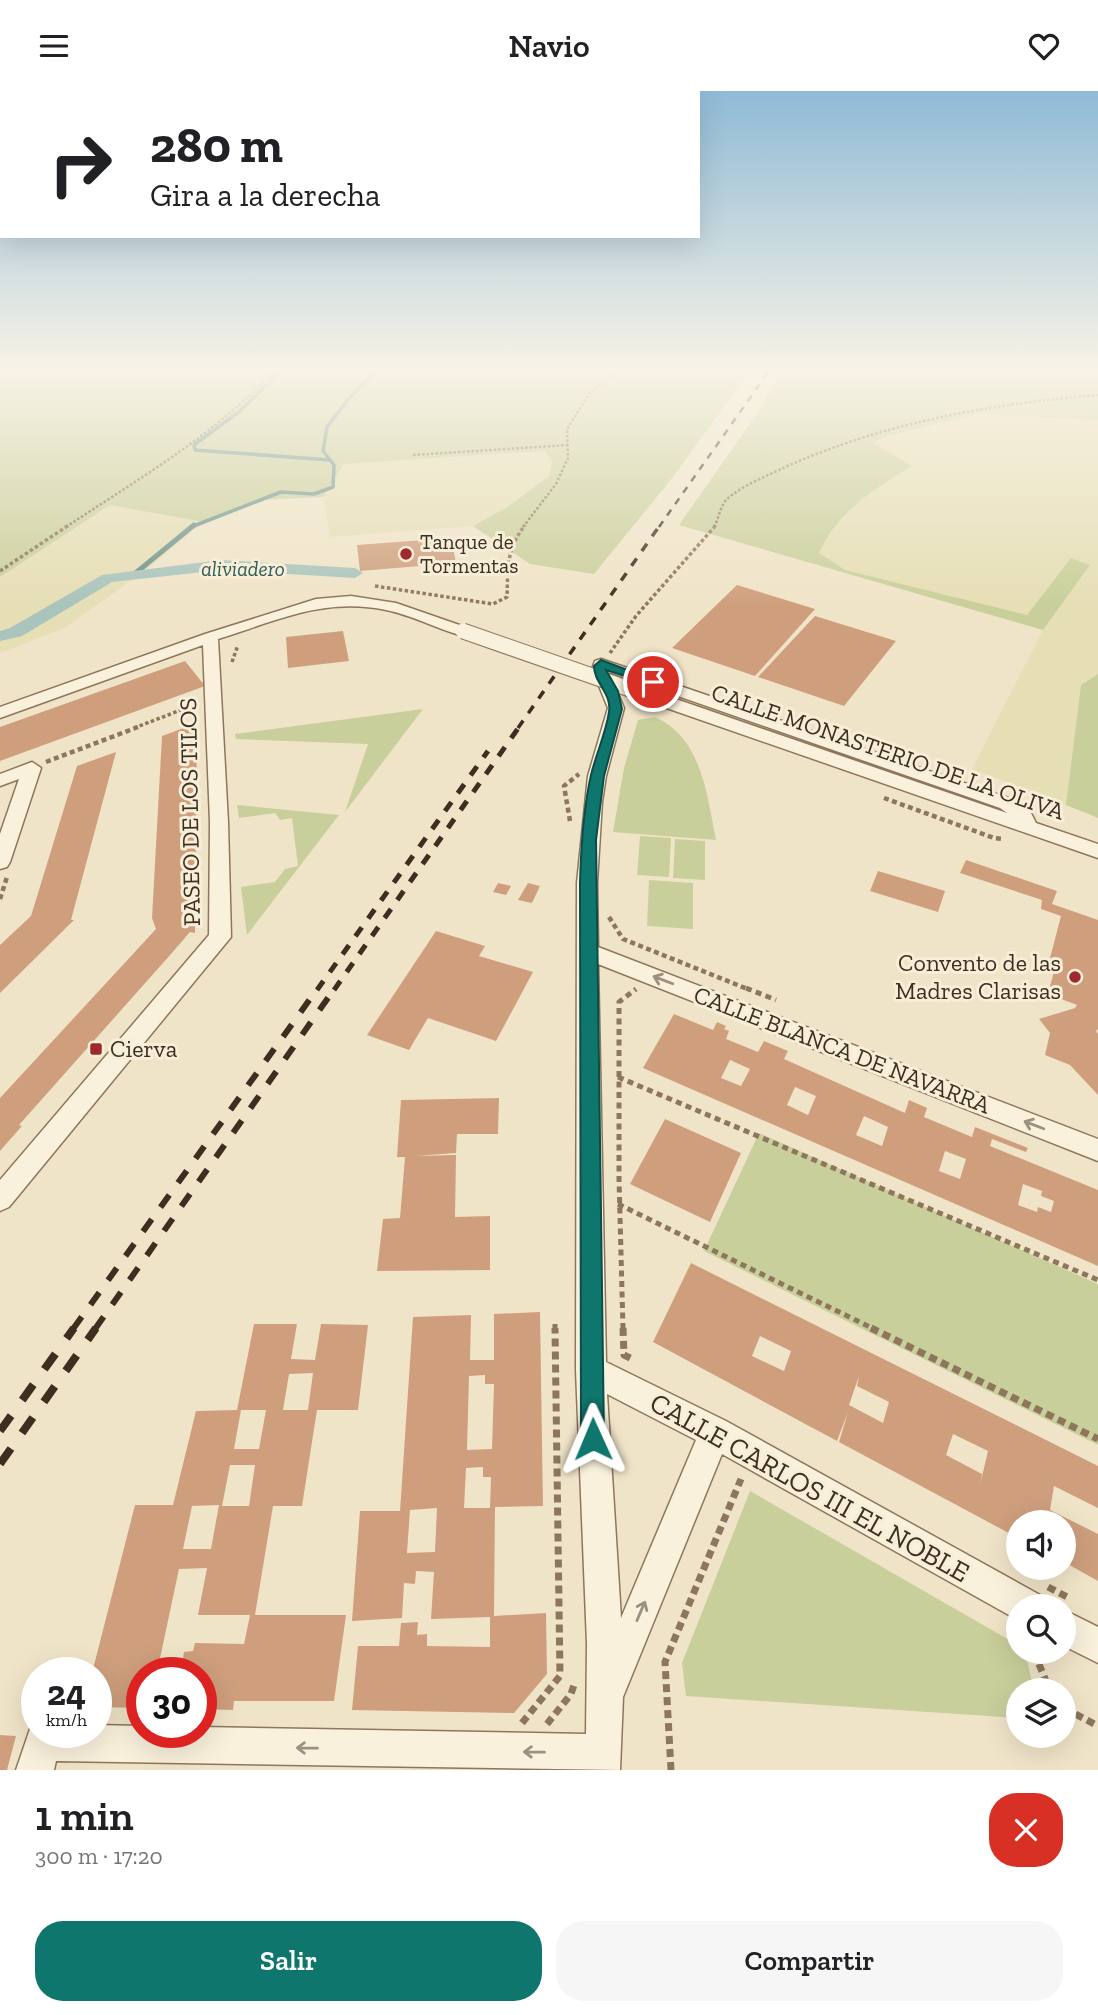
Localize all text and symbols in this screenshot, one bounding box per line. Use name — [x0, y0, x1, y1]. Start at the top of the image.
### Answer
icon: menu — [35, 27, 73, 65]
text: Navio — [508, 27, 590, 65]
icon: heart — [1025, 27, 1063, 65]
text: 280 m — [150, 116, 283, 175]
icon: right — [35, 119, 126, 210]
text: Gira a la derecha — [150, 176, 380, 214]
place label: Tanque de Tormentas — [420, 529, 518, 578]
marker: Tanque de Tormentas — [398, 546, 414, 562]
water label: aliviadero — [201, 556, 285, 581]
pin — [623, 652, 683, 712]
icon: arrive — [634, 663, 672, 701]
street label: CALLE MONASTERIO DE LA OLIVA — [708, 677, 1069, 826]
street label: PASEO DE LOS TILOS — [173, 698, 206, 927]
place label: Convento de las Madres Clarisas — [895, 948, 1061, 1005]
marker: Convento de las Madres Clarisas — [1067, 969, 1083, 985]
one-way arrow — [652, 973, 674, 986]
street label: CALLE BLANCA DE NAVARRA — [690, 980, 995, 1120]
place label: Cierva — [110, 1034, 178, 1063]
marker: Cierva — [88, 1041, 104, 1057]
one-way arrow — [1024, 1118, 1046, 1131]
street label: CALLE CARLOS III EL NOBLE — [644, 1386, 975, 1589]
position arrow — [556, 1402, 630, 1476]
map controls — [1006, 1510, 1076, 1748]
button: sound — [1006, 1510, 1076, 1580]
button: search — [1006, 1594, 1076, 1664]
one-way arrow — [635, 1600, 648, 1622]
speed limit sign: 30 — [126, 1657, 217, 1748]
text: 24 — [47, 1672, 86, 1714]
button: layers — [1006, 1678, 1076, 1748]
text: km/h — [46, 1709, 87, 1731]
one-way arrow — [296, 1741, 319, 1754]
one-way arrow — [523, 1745, 546, 1759]
text: 1 min — [35, 1790, 134, 1841]
button: close — [989, 1793, 1063, 1867]
text: 300 m · 17:20 — [35, 1842, 163, 1870]
button: Salir — [35, 1921, 542, 2001]
button: Compartir — [556, 1921, 1063, 2001]

